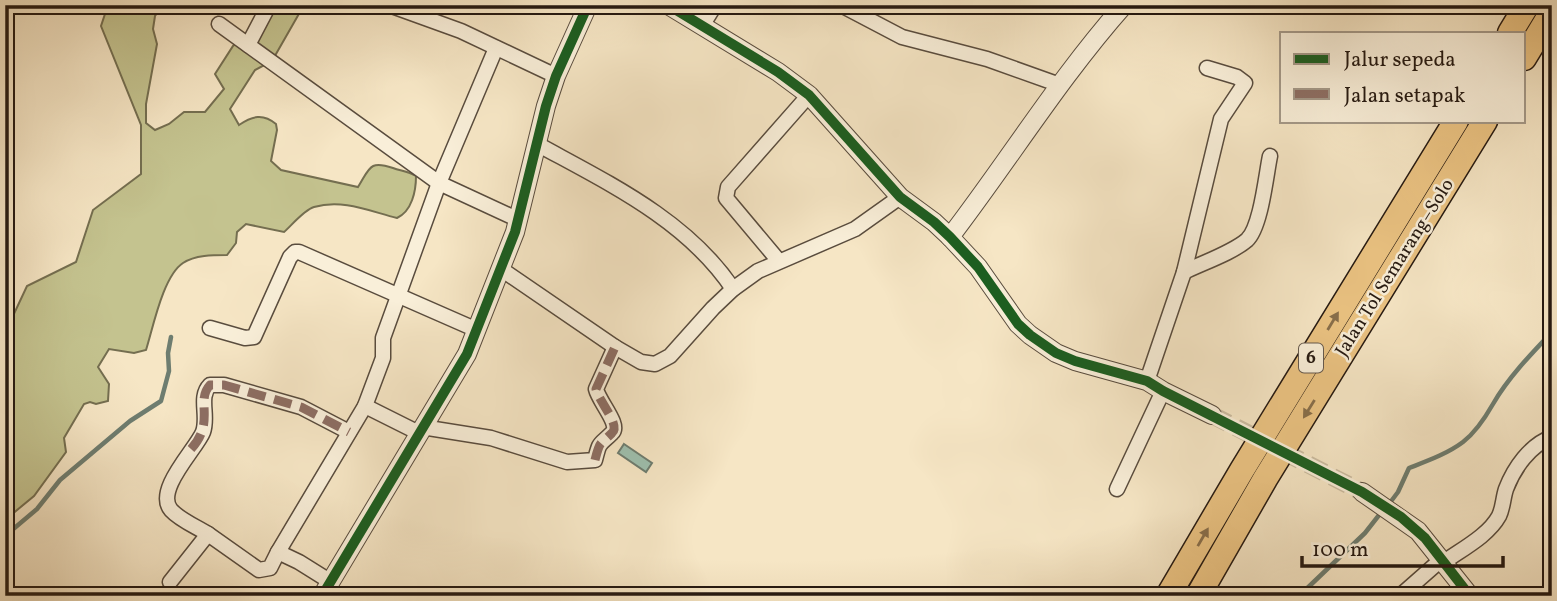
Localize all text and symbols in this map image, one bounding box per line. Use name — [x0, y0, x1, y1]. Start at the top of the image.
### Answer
legend — [1280, 32, 1526, 122]
text: Jalur sepeda — [1344, 46, 1456, 75]
text: Jalan setapak — [1344, 82, 1466, 111]
street label: Jalan Tol Semarang–Solo — [1329, 174, 1461, 362]
one-way arrow — [1327, 312, 1340, 331]
road number: 6 — [1299, 344, 1323, 372]
one-way arrow — [1302, 399, 1315, 418]
scale bar — [1302, 524, 1503, 568]
one-way arrow — [1197, 527, 1209, 546]
text: 100 m — [1312, 536, 1369, 565]

